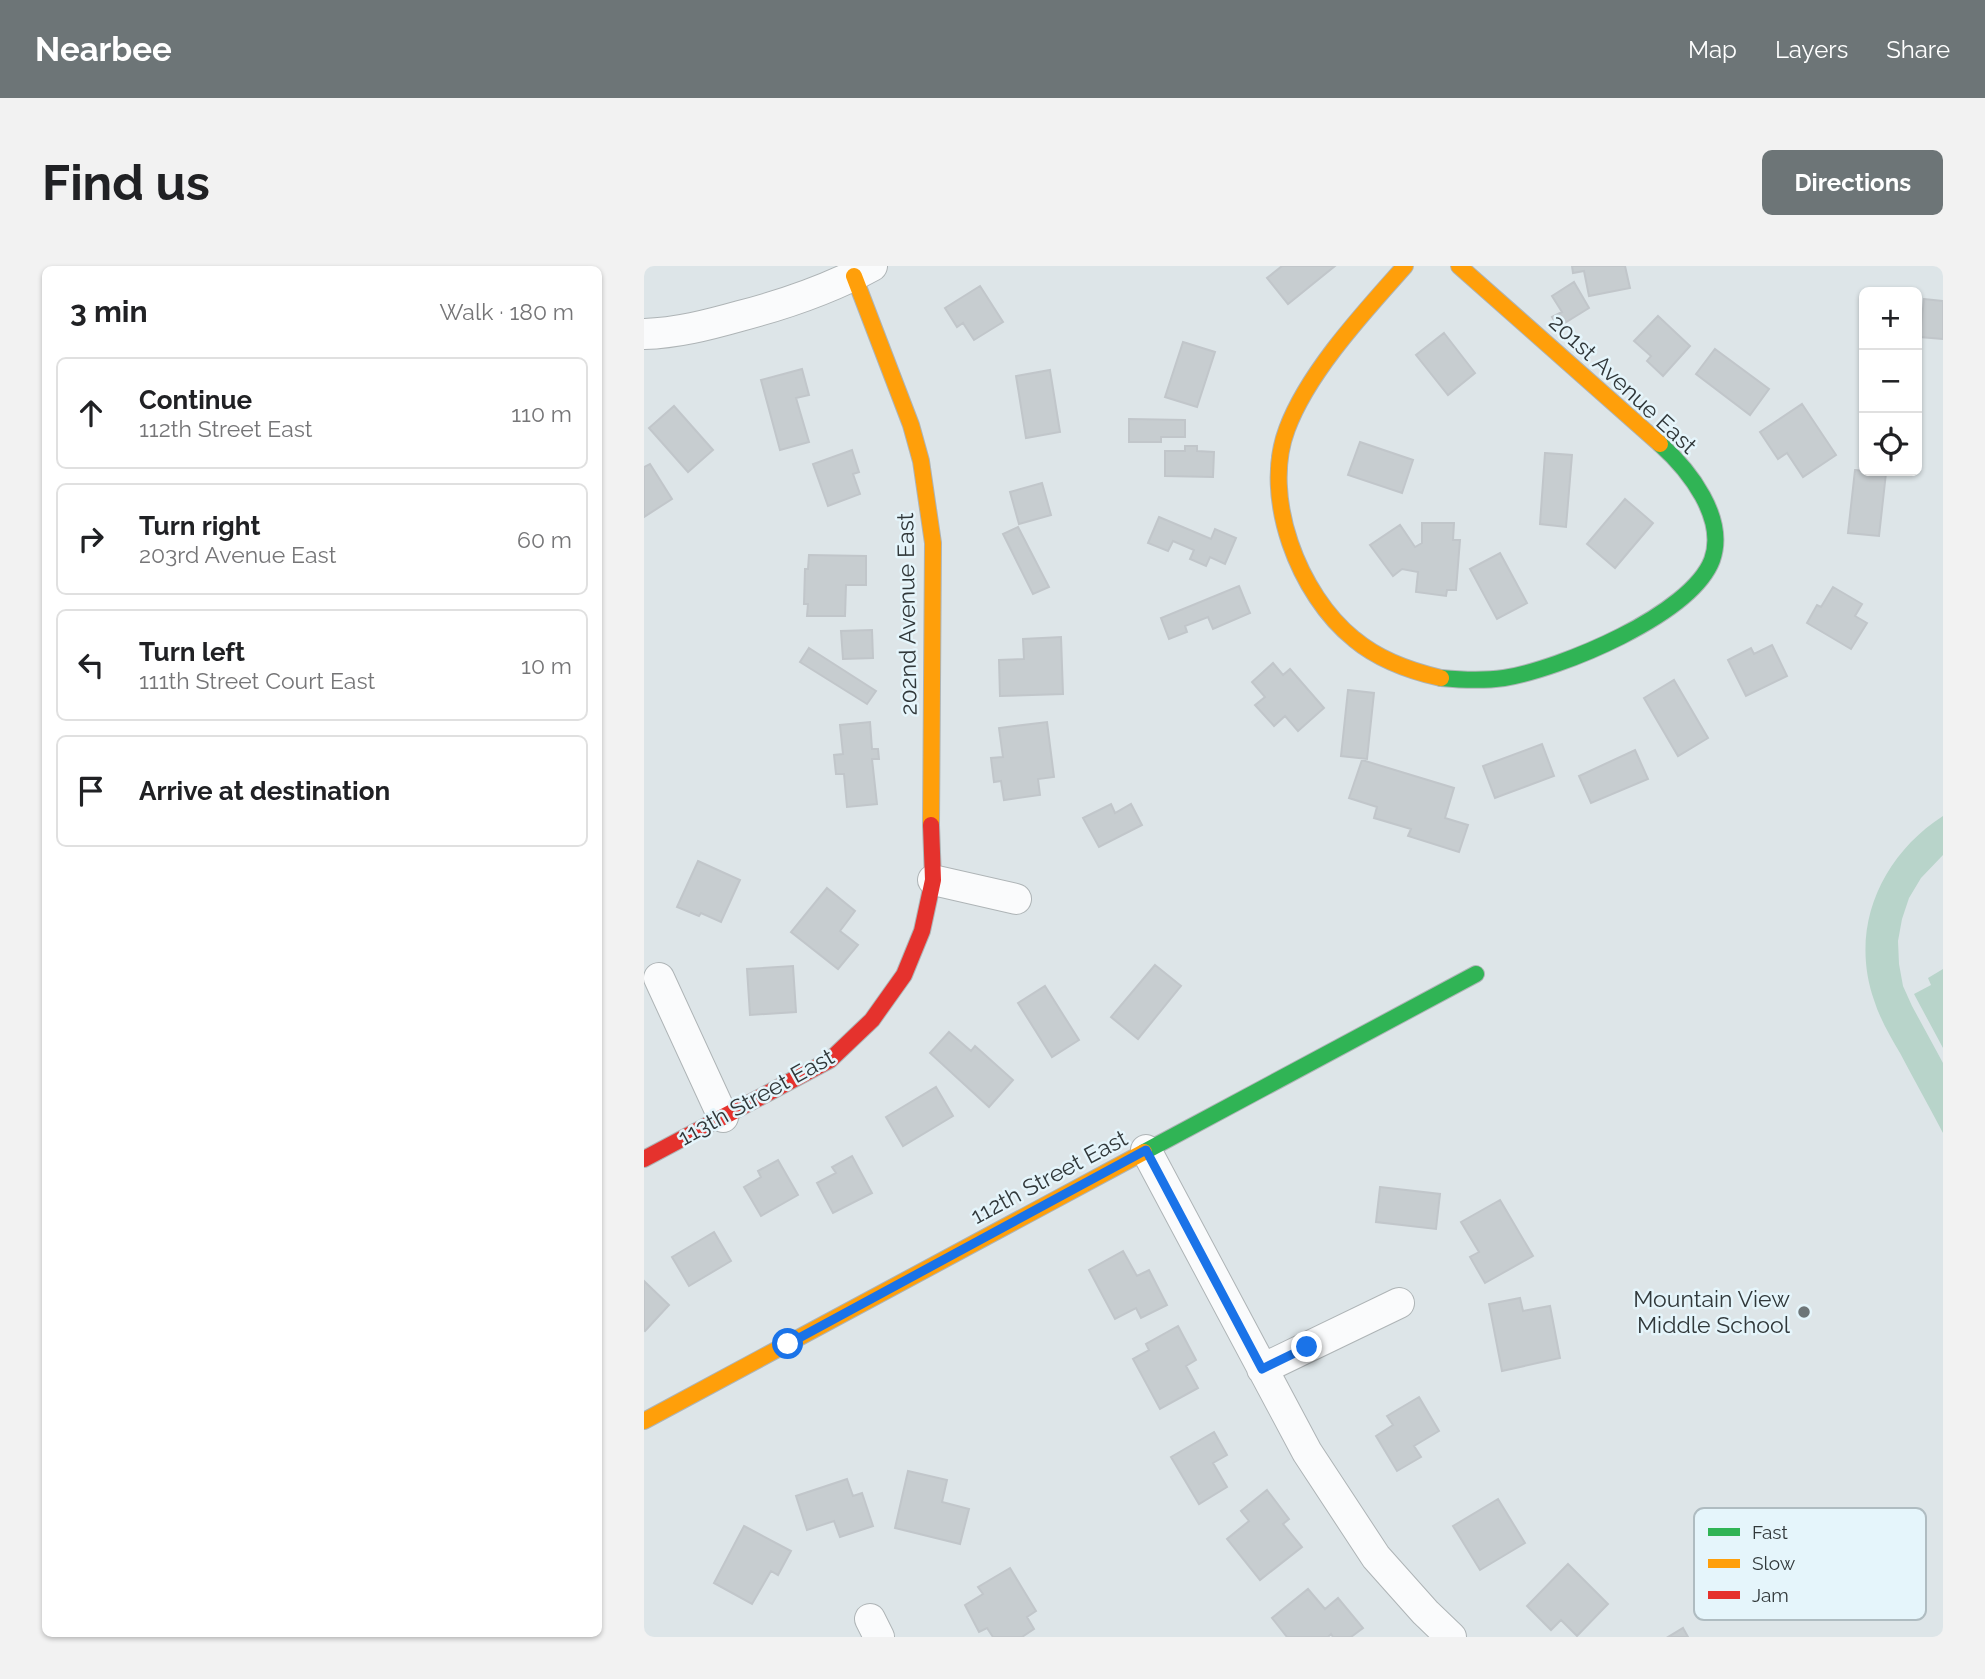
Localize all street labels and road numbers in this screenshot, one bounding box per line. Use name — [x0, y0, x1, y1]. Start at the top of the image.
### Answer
street label: 201st Avenue East — [1544, 308, 1703, 459]
street label: 202nd Avenue East — [891, 512, 922, 716]
street label: 113th Street East — [673, 1042, 839, 1151]
street label: 112th Street East — [966, 1124, 1132, 1229]

